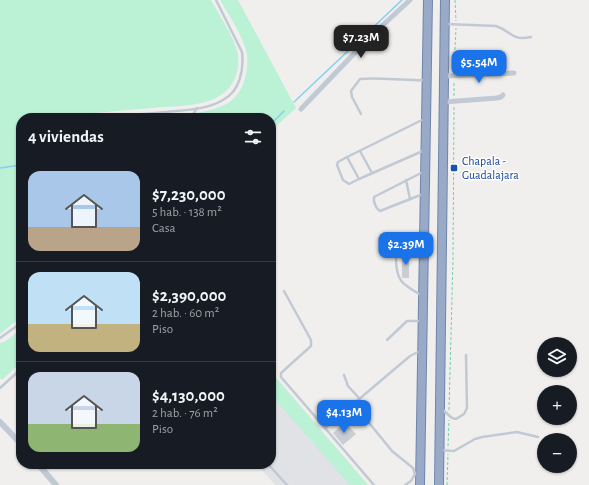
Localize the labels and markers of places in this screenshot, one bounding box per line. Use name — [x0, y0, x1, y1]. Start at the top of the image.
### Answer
pin: $7.23M — [328, 25, 394, 59]
pin: $5.54M — [446, 50, 512, 84]
place label: Chapala - Guadalajara — [462, 155, 519, 182]
marker: Chapala - Guadalajara — [449, 163, 459, 173]
pin: $2.39M — [373, 232, 439, 266]
pin: $4.13M — [311, 400, 377, 434]

